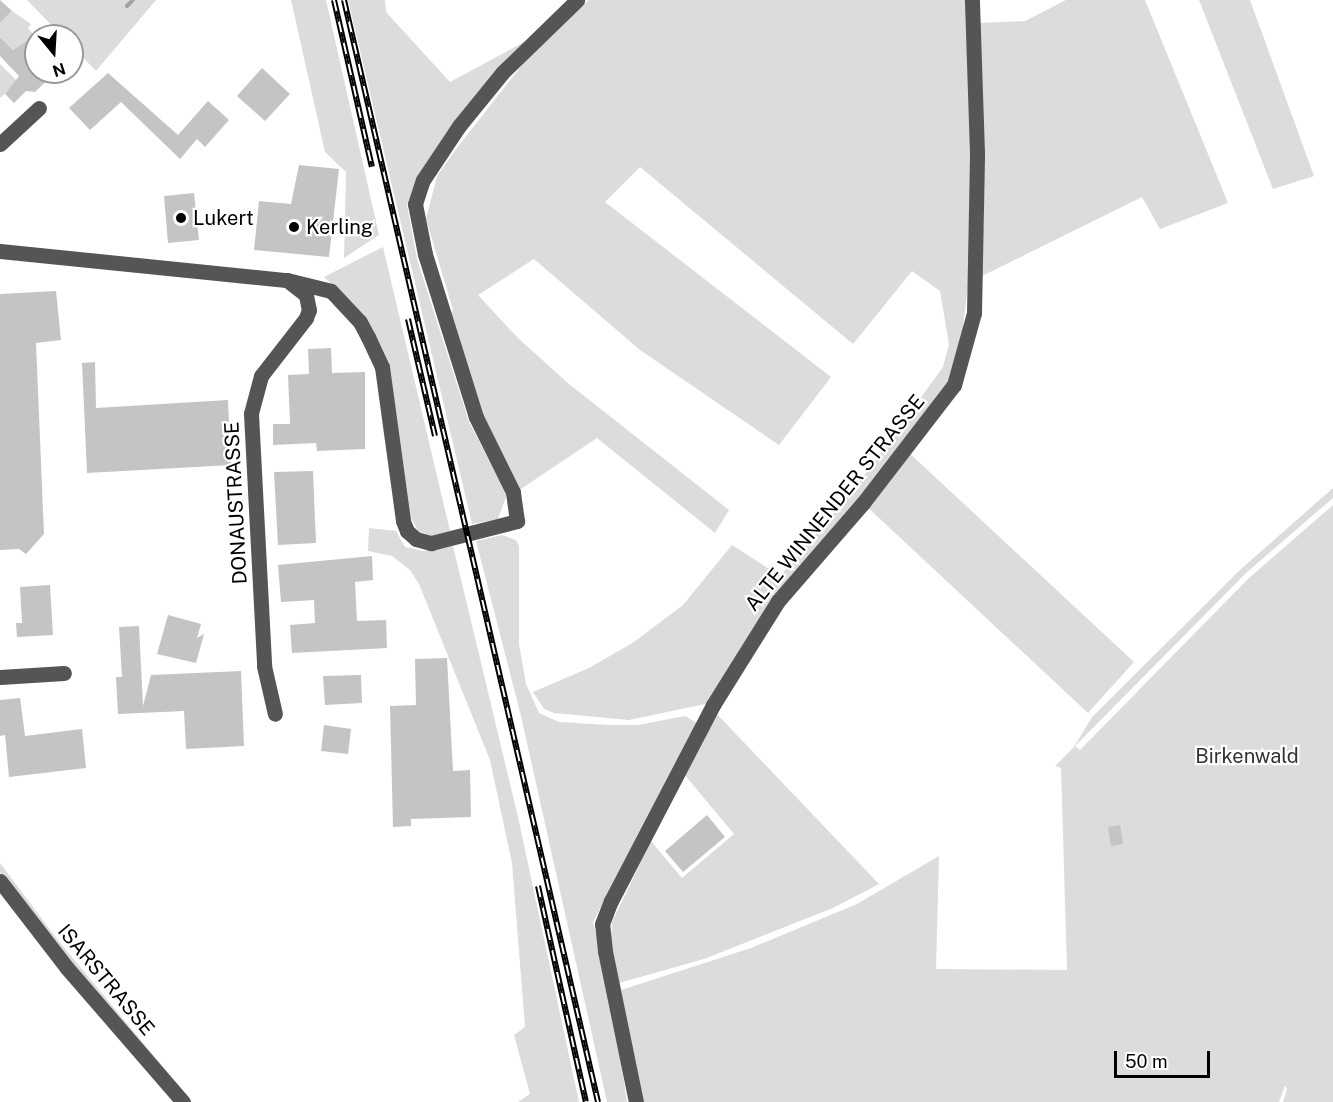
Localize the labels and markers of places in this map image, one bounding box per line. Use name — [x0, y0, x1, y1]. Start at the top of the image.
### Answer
place label: Lukert — [193, 206, 254, 230]
marker: Lukert — [174, 211, 188, 225]
place label: Kerling — [306, 215, 373, 239]
marker: Kerling — [287, 220, 301, 234]

